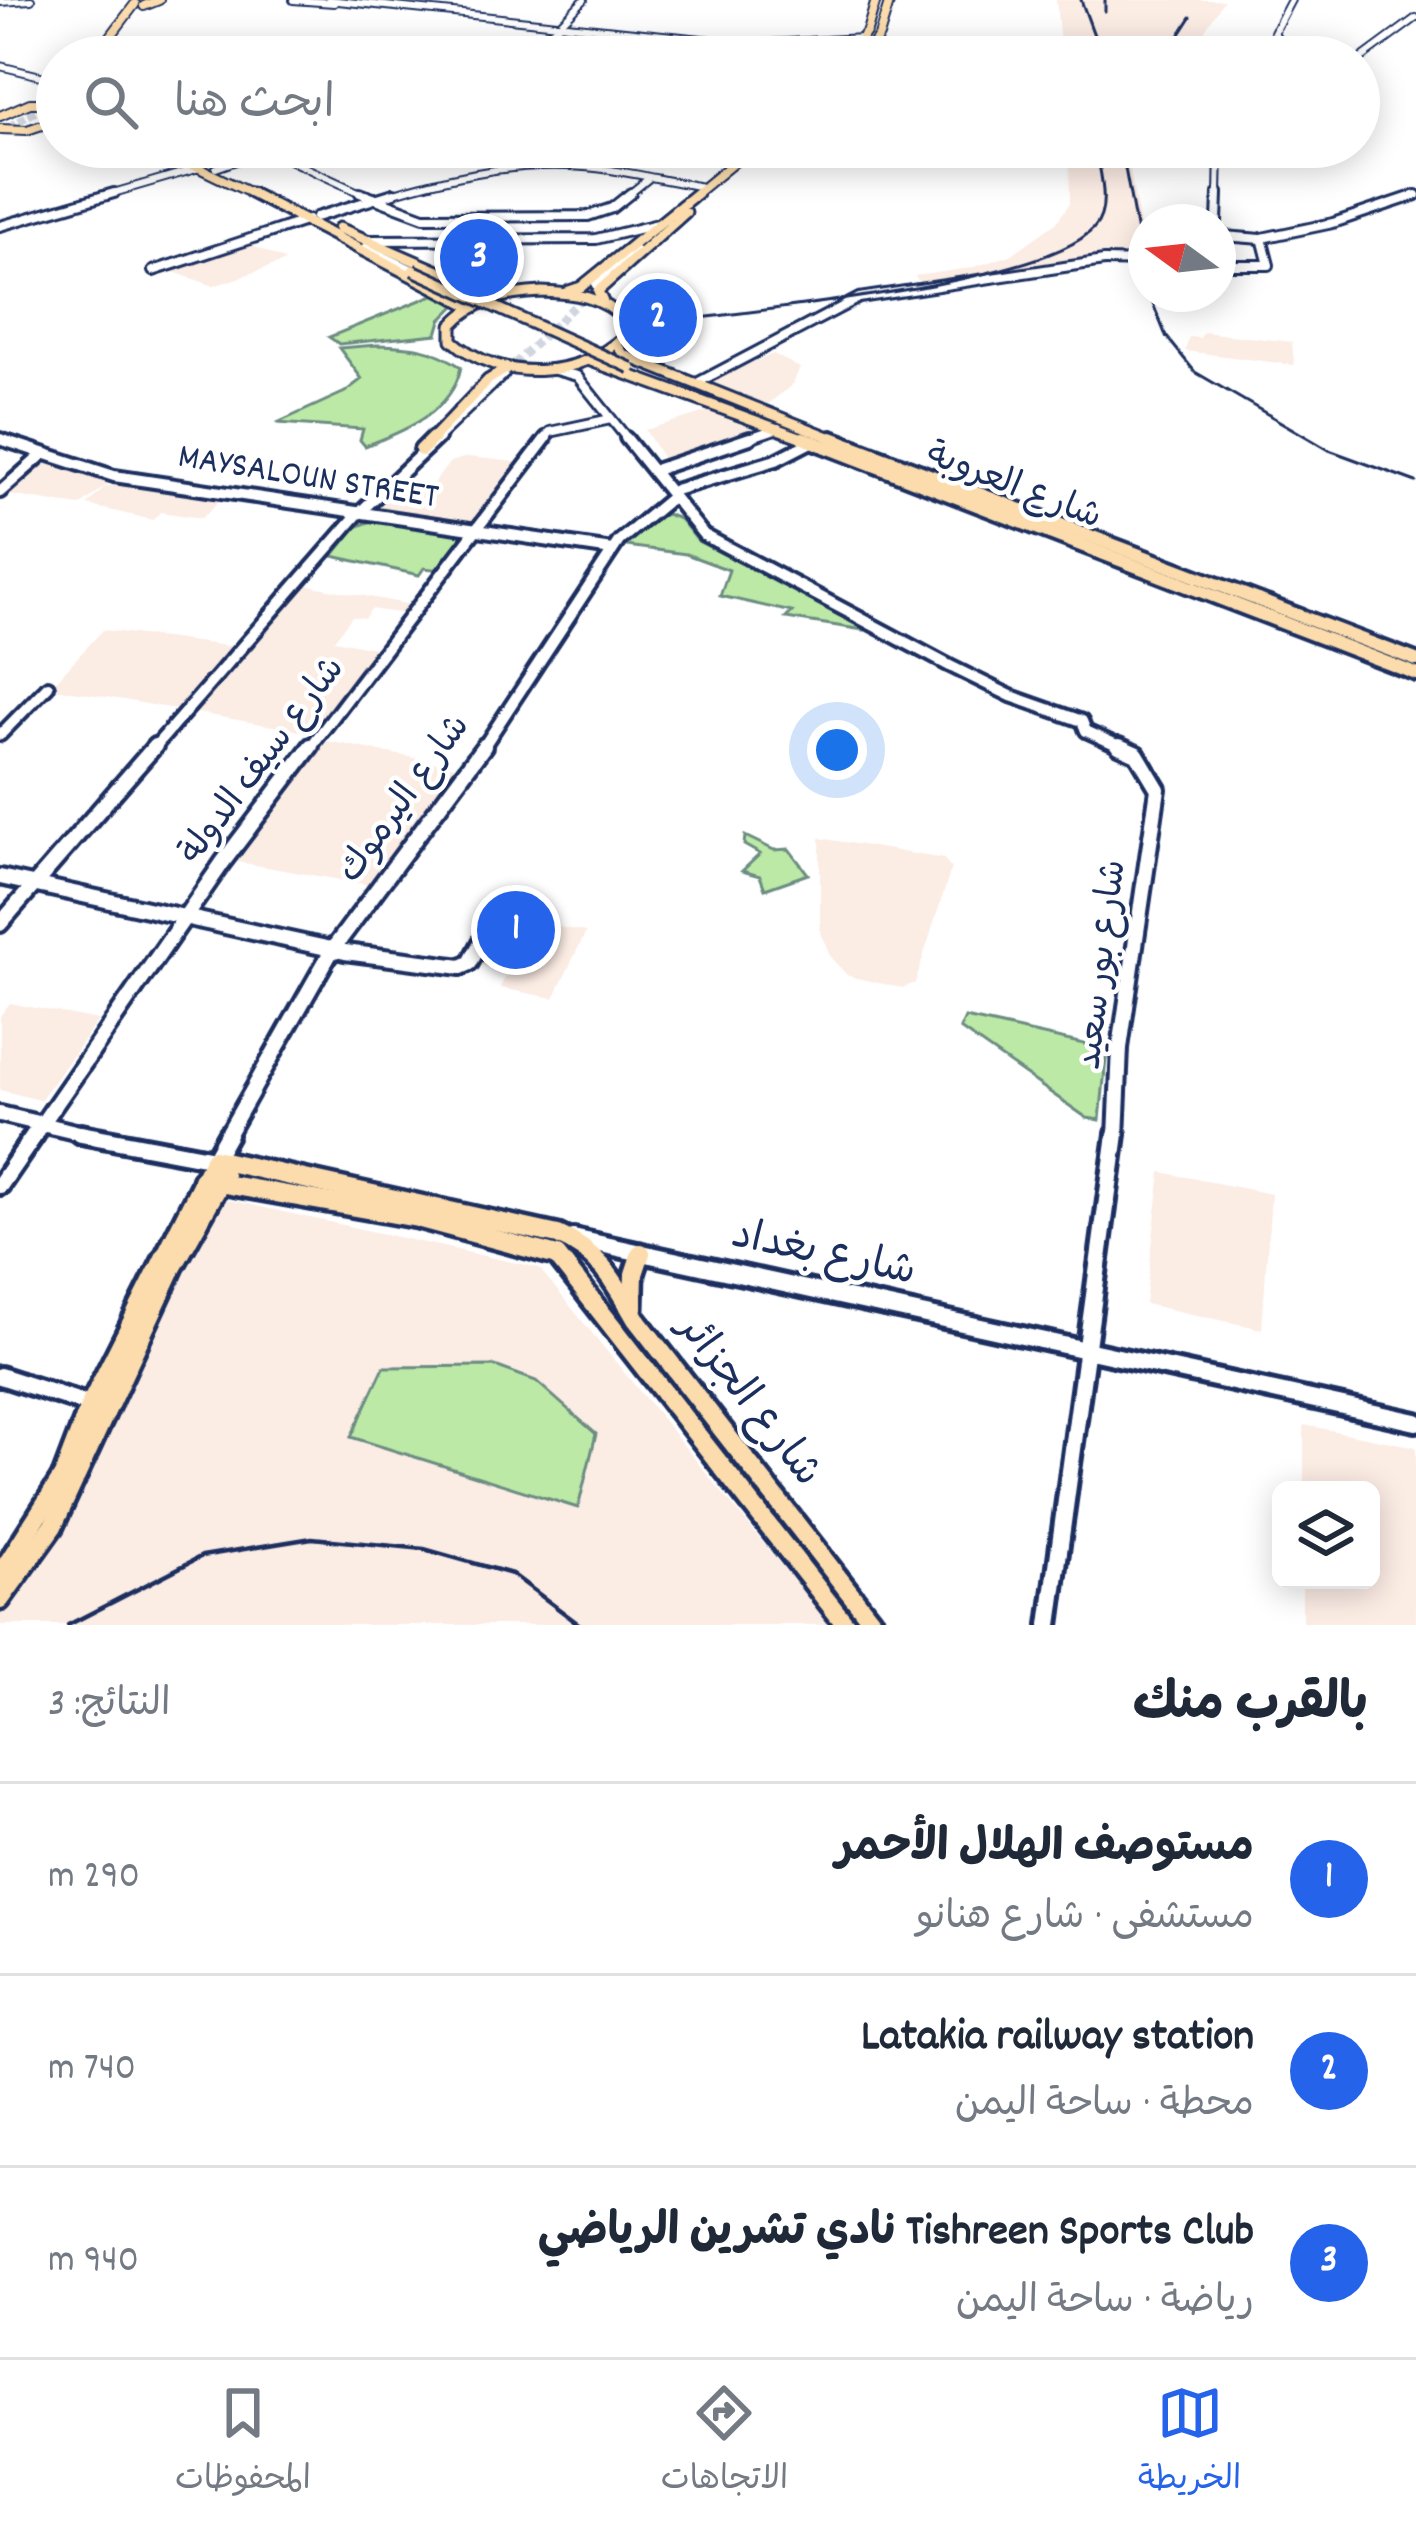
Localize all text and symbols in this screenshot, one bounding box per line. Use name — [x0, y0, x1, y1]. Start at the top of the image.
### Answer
search box — [36, 36, 1380, 168]
icon: search — [78, 69, 144, 135]
text: ابحث هنا — [174, 74, 335, 138]
north arrow — [1128, 204, 1236, 312]
pin: 3 — [440, 213, 518, 303]
pin: 2 — [619, 273, 697, 363]
street label: شارع العروبة — [918, 431, 1108, 545]
street label: MAYSALOUN STREET — [174, 433, 442, 525]
street label: شارع سيف الدولة — [168, 647, 360, 877]
street label: شارع اليرموك — [327, 705, 485, 895]
your location — [807, 720, 867, 780]
street label: شارع بور سعيد — [1065, 857, 1143, 1073]
pin: 1 — [477, 885, 555, 975]
street label: شارع بغداد — [725, 1207, 921, 1305]
street label: شارع الجزائر — [658, 1300, 834, 1502]
map controls — [1272, 1481, 1380, 1589]
button: layers — [1272, 1481, 1380, 1589]
text: بالقرب منك — [1133, 1671, 1368, 1743]
text: النتائج: 3 — [48, 1679, 171, 1734]
text: مستوصف الهلال الأحمر — [835, 1818, 1254, 1882]
text: 290 m — [48, 1851, 140, 1906]
text: 1 — [1325, 1851, 1333, 1906]
text: مستشفى · شارع هنانو — [916, 1892, 1254, 1947]
text: Latakia railway station — [861, 2007, 1254, 2071]
text: 740 m — [48, 2043, 136, 2098]
text: 2 — [1320, 2043, 1338, 2098]
text: محطة · ساحة اليمن — [955, 2079, 1254, 2134]
text: Tishreen Sports Club نادي تشرين الرياضي — [538, 2202, 1254, 2266]
text: 940 m — [48, 2235, 139, 2290]
text: 3 — [1320, 2235, 1338, 2290]
text: رياضة · ساحة اليمن — [956, 2276, 1254, 2331]
tab: المحفوظات — [175, 2380, 311, 2506]
tab: الاتجاهات — [661, 2380, 788, 2506]
tab: الخريطة — [1138, 2380, 1241, 2506]

